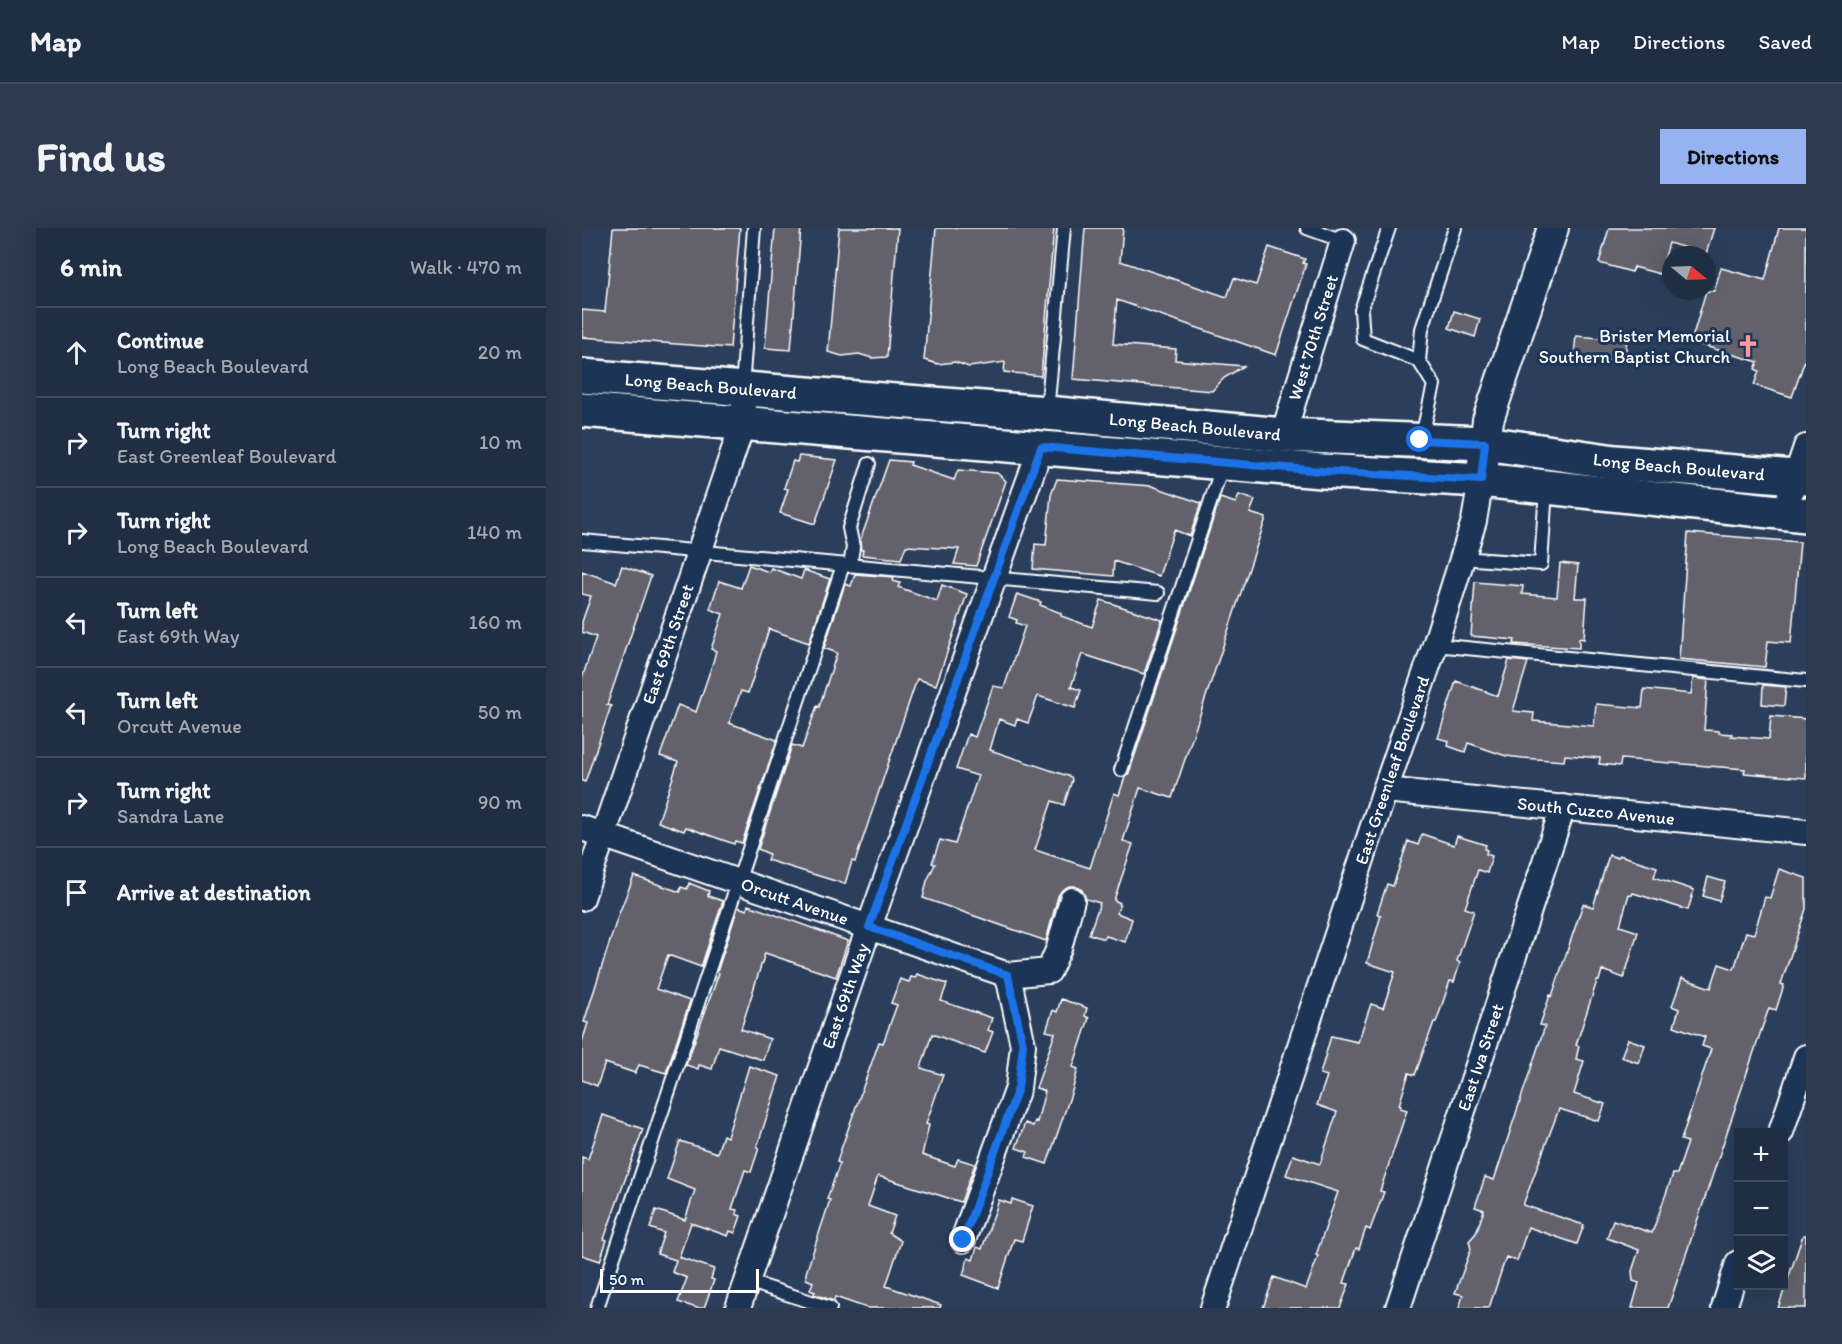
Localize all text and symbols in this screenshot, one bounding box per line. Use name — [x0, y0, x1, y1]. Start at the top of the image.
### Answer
text: Map — [30, 24, 81, 58]
text: Map — [1562, 29, 1600, 54]
text: Directions — [1633, 29, 1725, 54]
text: Saved — [1758, 29, 1812, 54]
button: Directions — [1660, 129, 1806, 184]
text: Find us — [36, 131, 166, 182]
north arrow — [1662, 246, 1716, 300]
text: 6 min — [60, 251, 122, 283]
text: Walk · 470 m — [410, 255, 522, 279]
street label: West 70th Street — [1283, 272, 1343, 403]
place label: Brister Memorial Southern Baptist Church — [1539, 325, 1730, 368]
text: Continue — [117, 327, 204, 354]
church icon: Brister Memorial Southern Baptist Church — [1735, 333, 1761, 359]
icon: ahead — [60, 336, 93, 369]
text: 20 m — [478, 340, 522, 364]
text: Long Beach Boulevard — [117, 354, 308, 378]
street label: Long Beach Boulevard — [624, 368, 798, 404]
street label: Long Beach Boulevard — [1108, 408, 1282, 446]
text: Turn right — [117, 417, 211, 444]
icon: right — [60, 426, 93, 459]
route start — [1406, 426, 1432, 452]
text: 10 m — [479, 430, 522, 454]
text: East Greenleaf Boulevard — [117, 444, 337, 468]
street label: Long Beach Boulevard — [1591, 448, 1766, 486]
text: Turn right — [117, 507, 211, 534]
icon: right — [60, 516, 93, 549]
text: 140 m — [467, 520, 522, 544]
text: Long Beach Boulevard — [117, 534, 308, 558]
street label: East 69th Street — [637, 581, 699, 707]
text: Turn left — [117, 597, 198, 624]
icon: left — [60, 606, 93, 639]
text: 160 m — [469, 610, 522, 634]
text: East 69th Way — [117, 624, 239, 648]
street label: East Greenleaf Boulevard — [1350, 673, 1435, 867]
text: Turn left — [117, 687, 198, 714]
icon: left — [60, 696, 93, 729]
text: 50 m — [478, 700, 522, 724]
text: Orcutt Avenue — [117, 714, 242, 738]
text: Turn right — [117, 777, 211, 804]
icon: right — [60, 786, 93, 819]
text: 90 m — [478, 790, 522, 814]
street label: South Cuzco Avenue — [1516, 792, 1676, 830]
text: Sandra Lane — [117, 804, 224, 828]
street label: Orcutt Avenue — [738, 873, 851, 930]
icon: arrive — [60, 876, 93, 909]
text: Arrive at destination — [117, 879, 311, 906]
street label: East 69th Way — [817, 940, 874, 1052]
street label: East Iva Street — [1453, 1000, 1509, 1114]
map controls — [1734, 1128, 1788, 1290]
button: + — [1734, 1128, 1788, 1182]
button: − — [1734, 1182, 1788, 1236]
route end — [949, 1226, 975, 1252]
button: layers — [1734, 1236, 1788, 1290]
scale bar — [600, 1266, 759, 1294]
text: 50 m — [609, 1270, 644, 1289]

